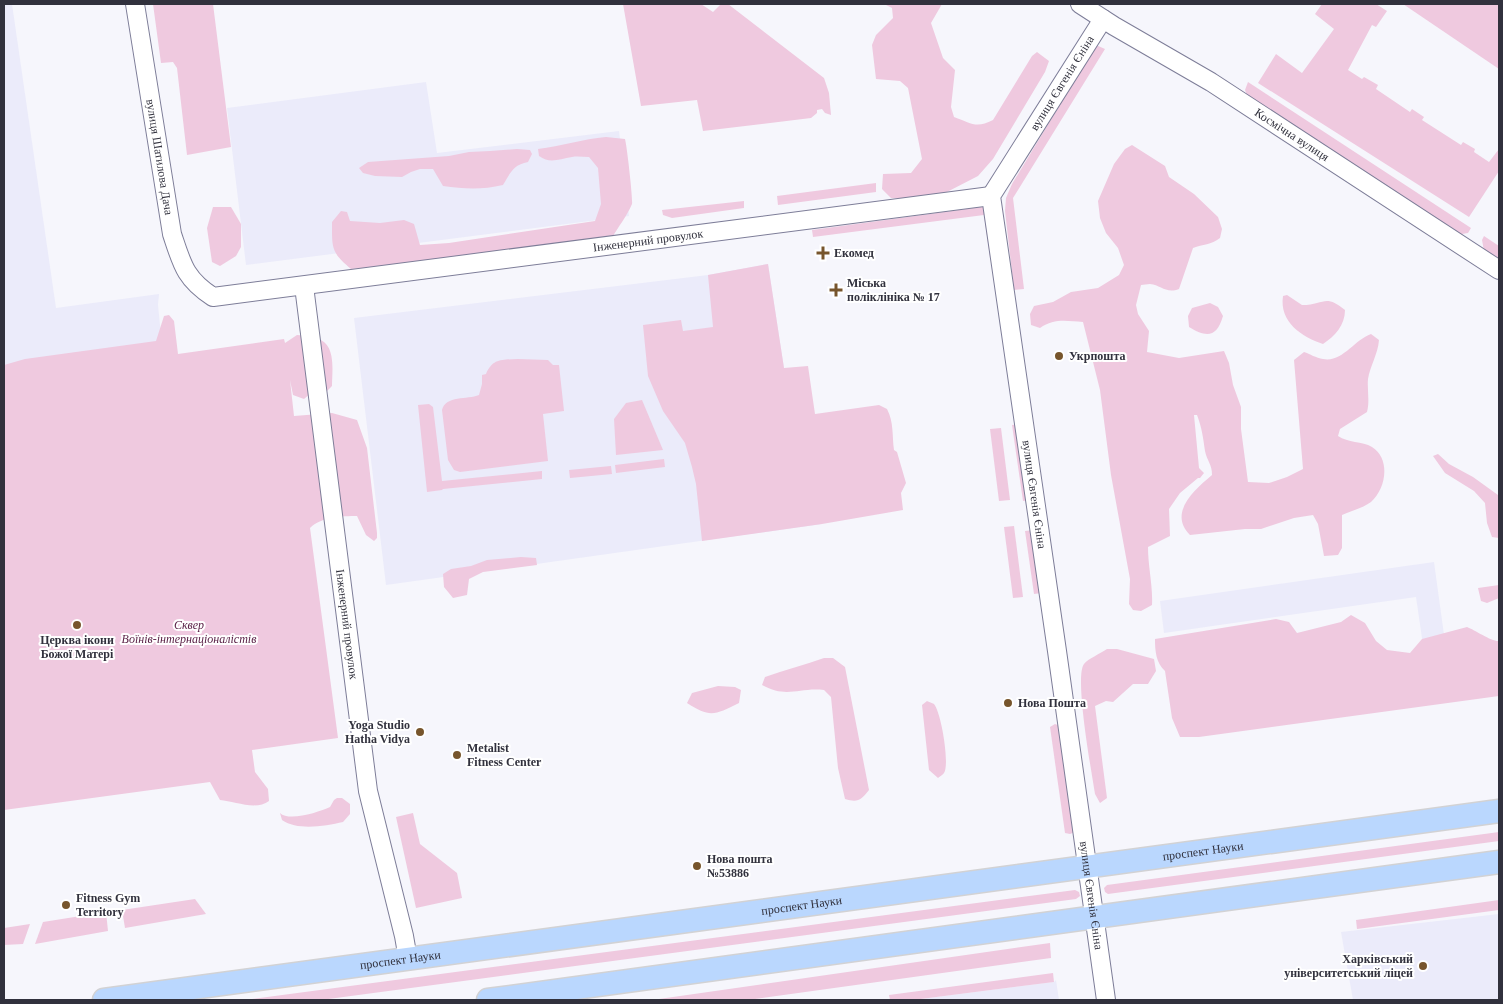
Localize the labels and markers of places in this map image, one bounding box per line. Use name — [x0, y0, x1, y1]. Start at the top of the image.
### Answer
marker: Екомед — [816, 246, 830, 260]
place label: Екомед — [834, 246, 874, 260]
place label: Міська поліклініка № 17 — [847, 276, 940, 304]
marker: Міська поліклініка № 17 — [829, 283, 843, 297]
place label: Укрпошта — [1069, 349, 1126, 363]
marker: Укрпошта — [1053, 350, 1065, 362]
marker: Церква ікони Божої Матері — [71, 619, 83, 631]
place label: Церква ікони Божої Матері — [40, 633, 114, 661]
place label: Нова Пошта — [1018, 696, 1086, 710]
marker: Нова Пошта — [1002, 697, 1014, 709]
place label: Yoga Studio Hatha Vidya — [345, 718, 410, 746]
marker: Yoga Studio Hatha Vidya — [414, 726, 426, 738]
place label: Metalist Fitness Center — [467, 741, 542, 769]
marker: Metalist Fitness Center — [451, 749, 463, 761]
place label: Нова пошта №53886 — [707, 852, 773, 880]
marker: Нова пошта №53886 — [691, 860, 703, 872]
place label: Fitness Gym Territory — [76, 891, 140, 919]
marker: Fitness Gym Territory — [60, 899, 72, 911]
place label: Харківський університетський ліцей — [1284, 952, 1413, 980]
marker: Харківський університетський ліцей — [1417, 960, 1429, 972]

